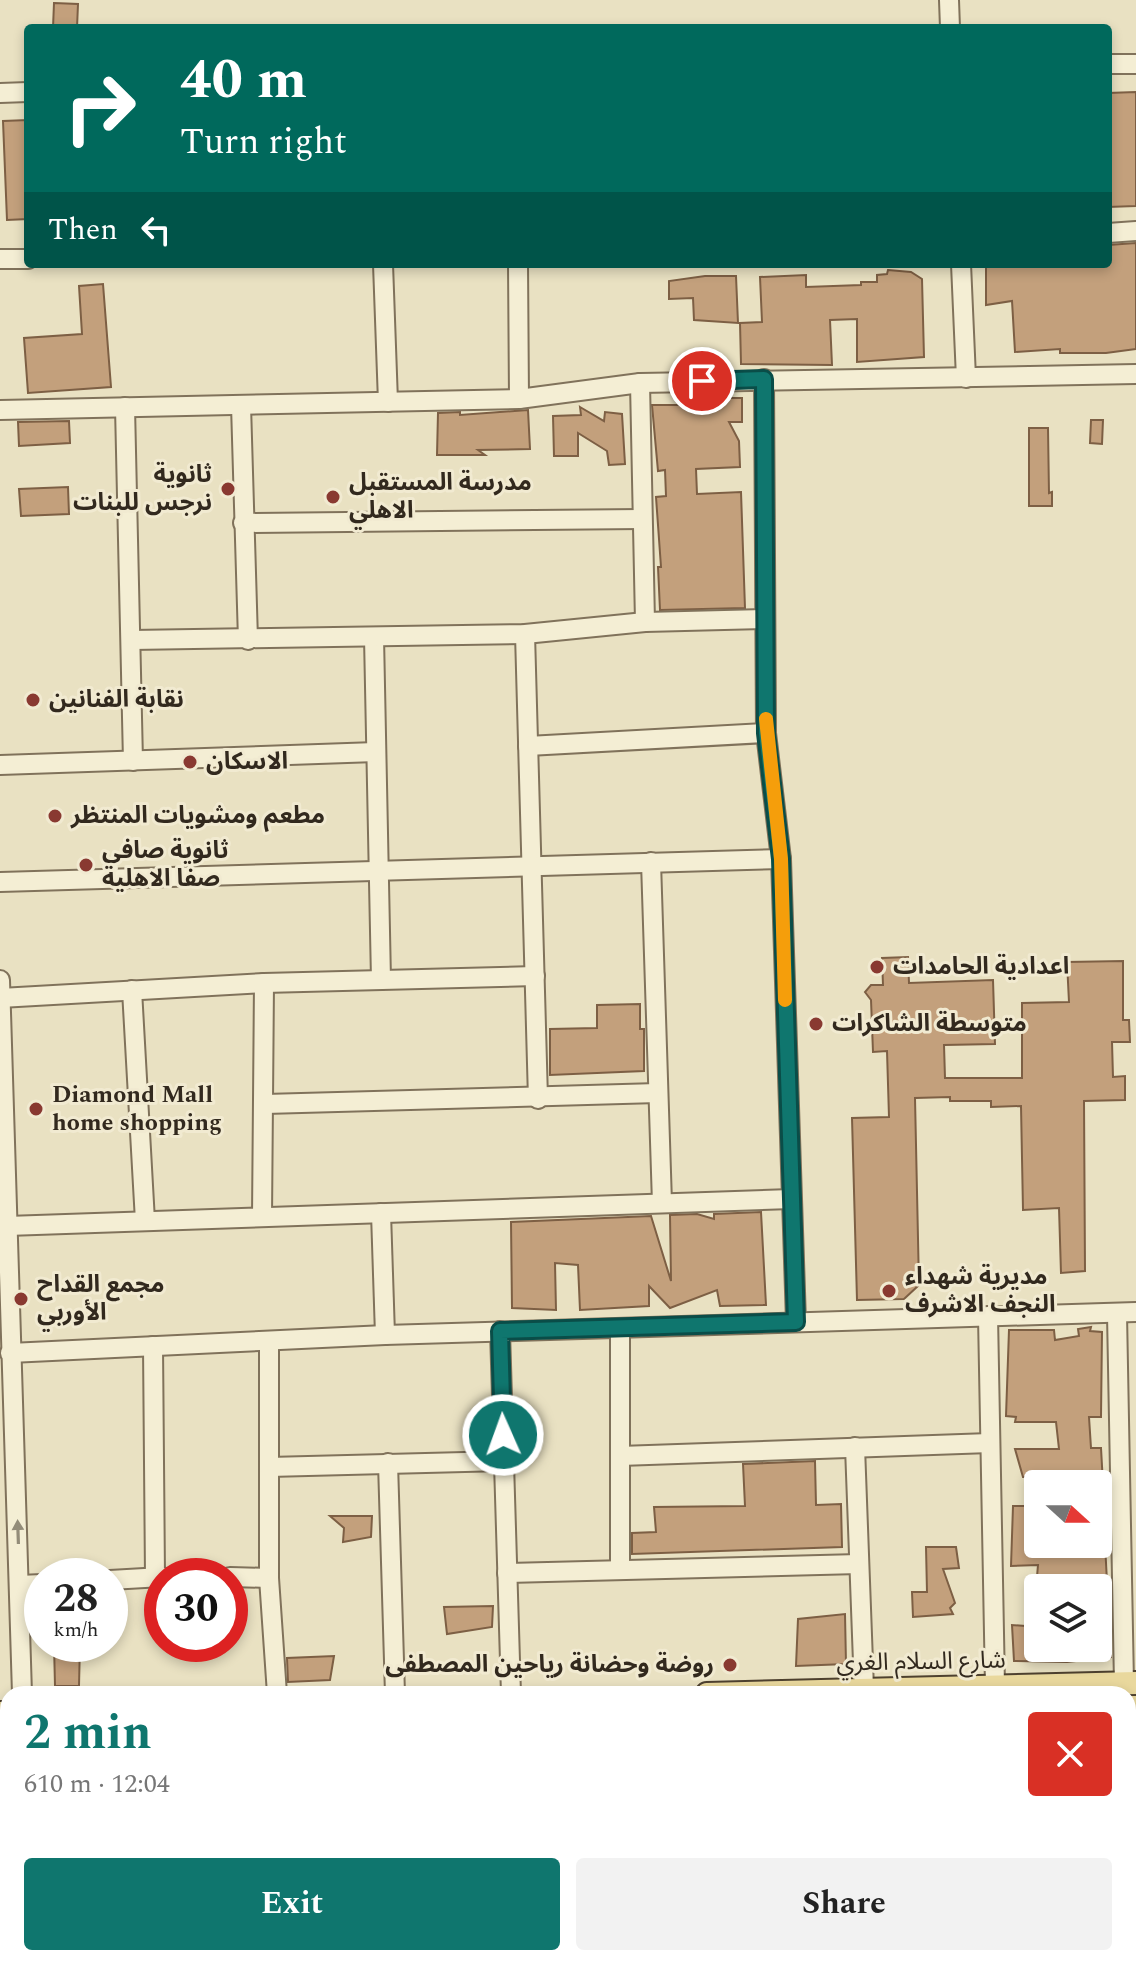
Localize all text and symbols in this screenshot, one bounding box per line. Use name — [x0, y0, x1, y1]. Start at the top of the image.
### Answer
text: 40 m — [180, 38, 307, 123]
icon: right — [48, 56, 152, 160]
text: Turn right — [180, 115, 347, 170]
text: Then — [48, 207, 118, 253]
icon: left — [134, 208, 178, 252]
pin — [668, 347, 736, 415]
icon: arrive — [680, 359, 724, 403]
place label: ثانوية نرجس للبنات — [73, 457, 212, 521]
place label: مدرسة المستقبل الاهلي — [349, 465, 532, 530]
marker: ثانوية نرجس للبنات — [219, 480, 237, 498]
marker: مدرسة المستقبل الاهلي — [324, 488, 342, 506]
place label: نقابة الفنانين — [49, 682, 184, 718]
marker: نقابة الفنانين — [24, 691, 42, 709]
place label: الاسكان — [206, 744, 288, 780]
marker: الاسكان — [181, 753, 199, 771]
place label: مطعم ومشويات المنتظر — [70, 798, 325, 834]
marker: مطعم ومشويات المنتظر — [46, 807, 64, 825]
place label: ثانوية صافي صفا الاهلية — [102, 833, 229, 897]
marker: ثانوية صافي صفا الاهلية — [77, 856, 95, 874]
place label: اعدادية الحامدات — [893, 949, 1069, 985]
marker: اعدادية الحامدات — [868, 958, 886, 976]
place label: متوسطة الشاكرات — [832, 1006, 1027, 1042]
marker: متوسطة الشاكرات — [807, 1015, 825, 1033]
place label: Diamond Mall home shopping — [52, 1077, 222, 1141]
marker: Diamond Mall home shopping — [27, 1100, 45, 1118]
place label: مديرية شهداء النجف الاشرف — [905, 1259, 1056, 1323]
place label: مجمع القداح الأوربي — [37, 1267, 164, 1332]
marker: مديرية شهداء النجف الاشرف — [880, 1282, 898, 1300]
marker: مجمع القداح الأوربي — [12, 1290, 30, 1308]
position arrow — [461, 1393, 545, 1477]
north arrow — [1024, 1470, 1112, 1558]
map controls — [1024, 1470, 1112, 1662]
one-way arrow — [11, 1519, 24, 1544]
speed limit sign: 30 — [144, 1558, 248, 1662]
text: 28 — [54, 1569, 98, 1630]
button: layers — [1024, 1574, 1112, 1662]
text: km/h — [54, 1615, 99, 1645]
street label: شارع السلام الغري — [836, 1643, 1006, 1681]
place label: روضة وحضانة رياحين المصطفى — [385, 1647, 714, 1683]
marker: روضة وحضانة رياحين المصطفى — [721, 1656, 739, 1674]
text: 2 min — [24, 1697, 152, 1770]
button: close — [1028, 1712, 1112, 1796]
text: 610 m · 12:04 — [24, 1764, 170, 1804]
button: Exit — [24, 1858, 560, 1950]
button: Share — [576, 1858, 1112, 1950]

